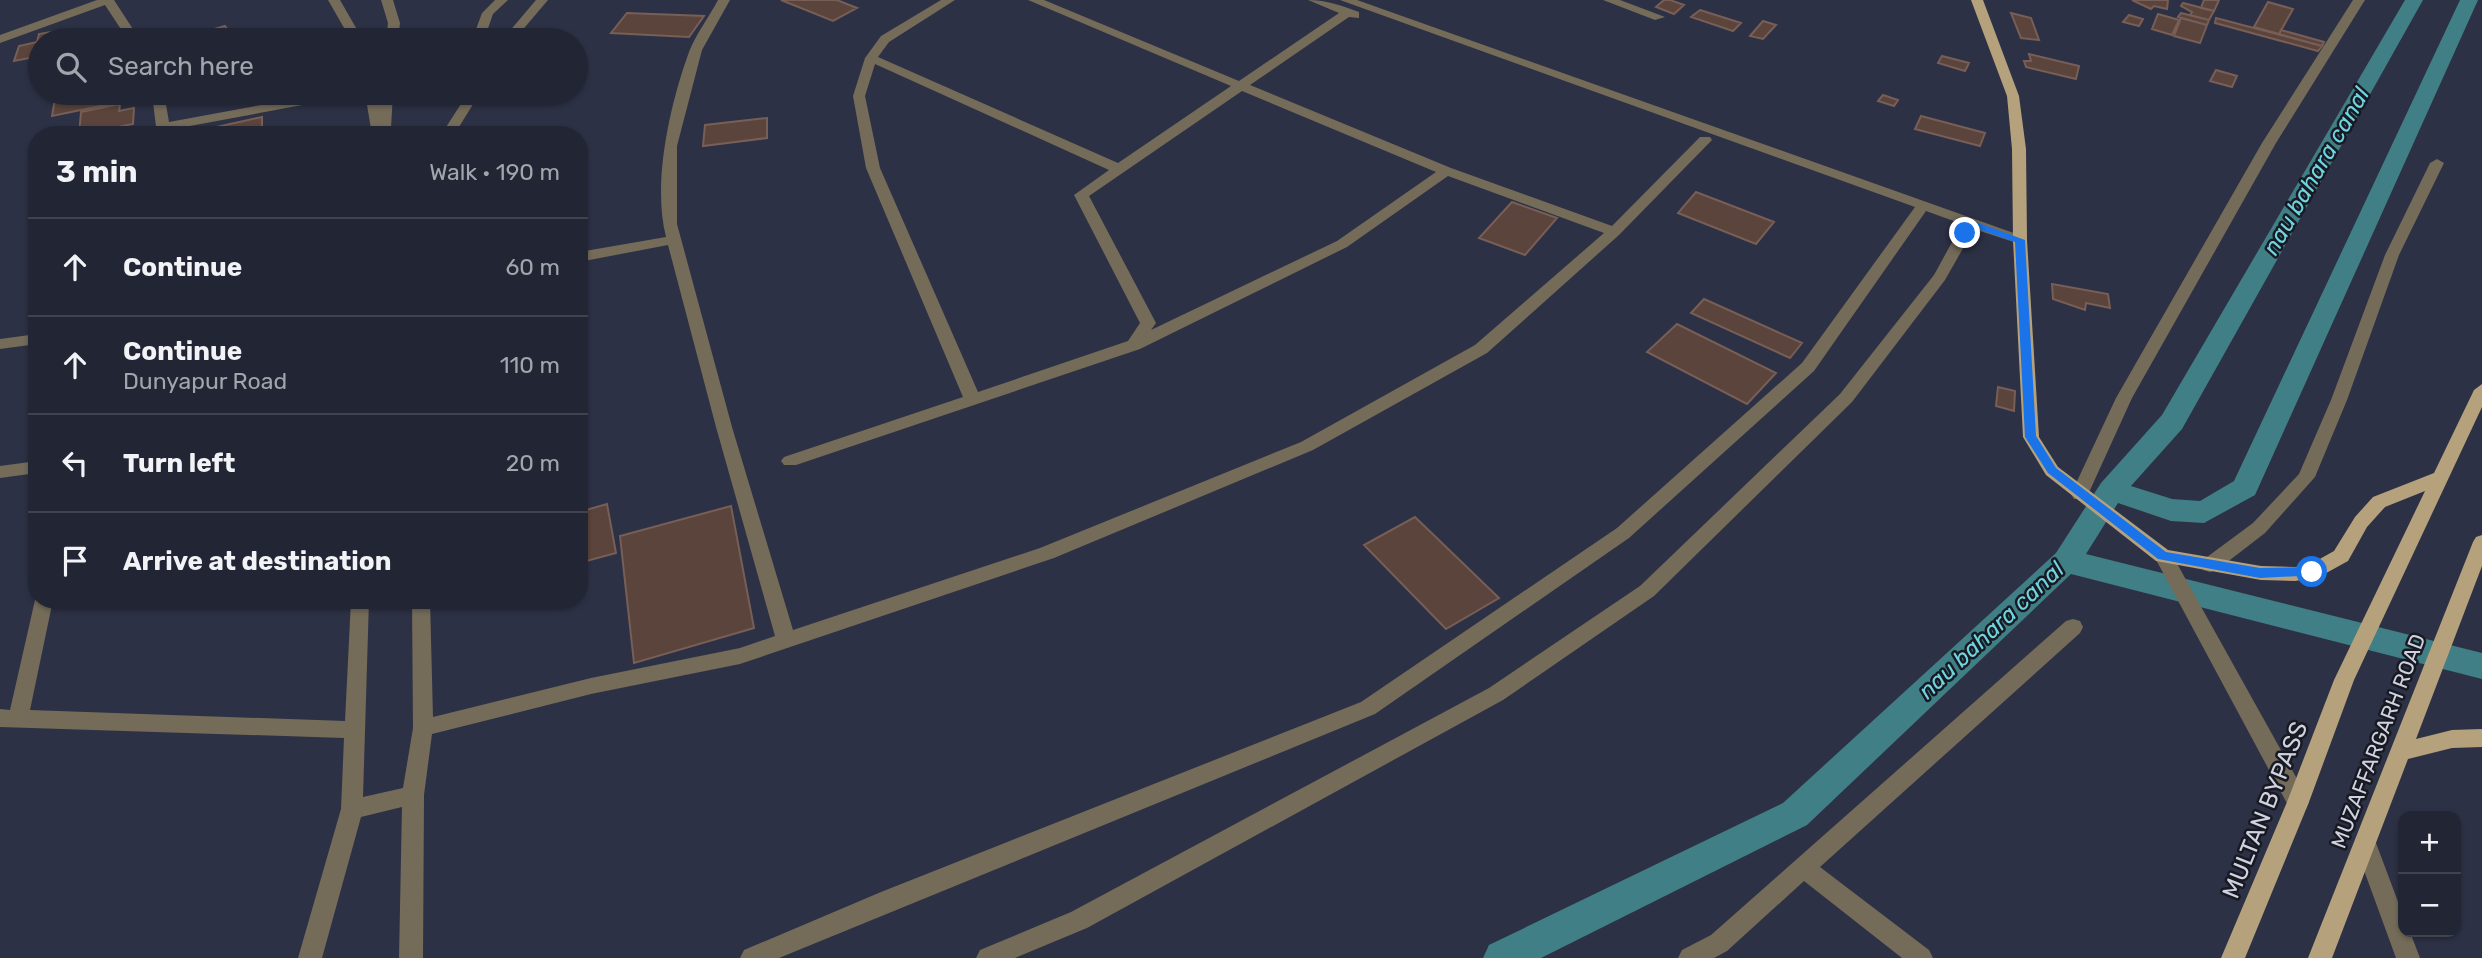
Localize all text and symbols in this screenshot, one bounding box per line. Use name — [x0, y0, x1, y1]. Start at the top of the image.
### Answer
search box — [28, 28, 588, 105]
icon: search — [52, 48, 90, 86]
text: Search here — [108, 51, 254, 82]
water label: nau bahara canal — [2257, 82, 2376, 260]
text: 3 min — [56, 154, 138, 190]
text: Walk · 190 m — [429, 158, 560, 186]
route end — [1949, 217, 1980, 248]
icon: ahead — [56, 248, 94, 286]
text: Continue — [123, 252, 242, 283]
text: 60 m — [505, 253, 560, 281]
text: Continue — [123, 336, 242, 367]
icon: ahead — [56, 346, 94, 384]
text: 110 m — [500, 351, 560, 379]
text: Dunyapur Road — [123, 367, 287, 395]
icon: left — [56, 444, 94, 482]
text: Turn left — [123, 448, 235, 479]
text: 20 m — [506, 449, 560, 477]
icon: arrive — [56, 542, 94, 580]
text: Arrive at destination — [123, 546, 391, 577]
water label: nau bahara canal — [1912, 555, 2070, 705]
route start — [2296, 556, 2327, 587]
street label: MUZAFFARGARH ROAD — [2326, 630, 2430, 852]
street label: MULTAN BYPASS — [2217, 717, 2313, 903]
map controls — [2398, 811, 2461, 937]
button: + — [2398, 811, 2461, 874]
button: − — [2398, 874, 2461, 937]

